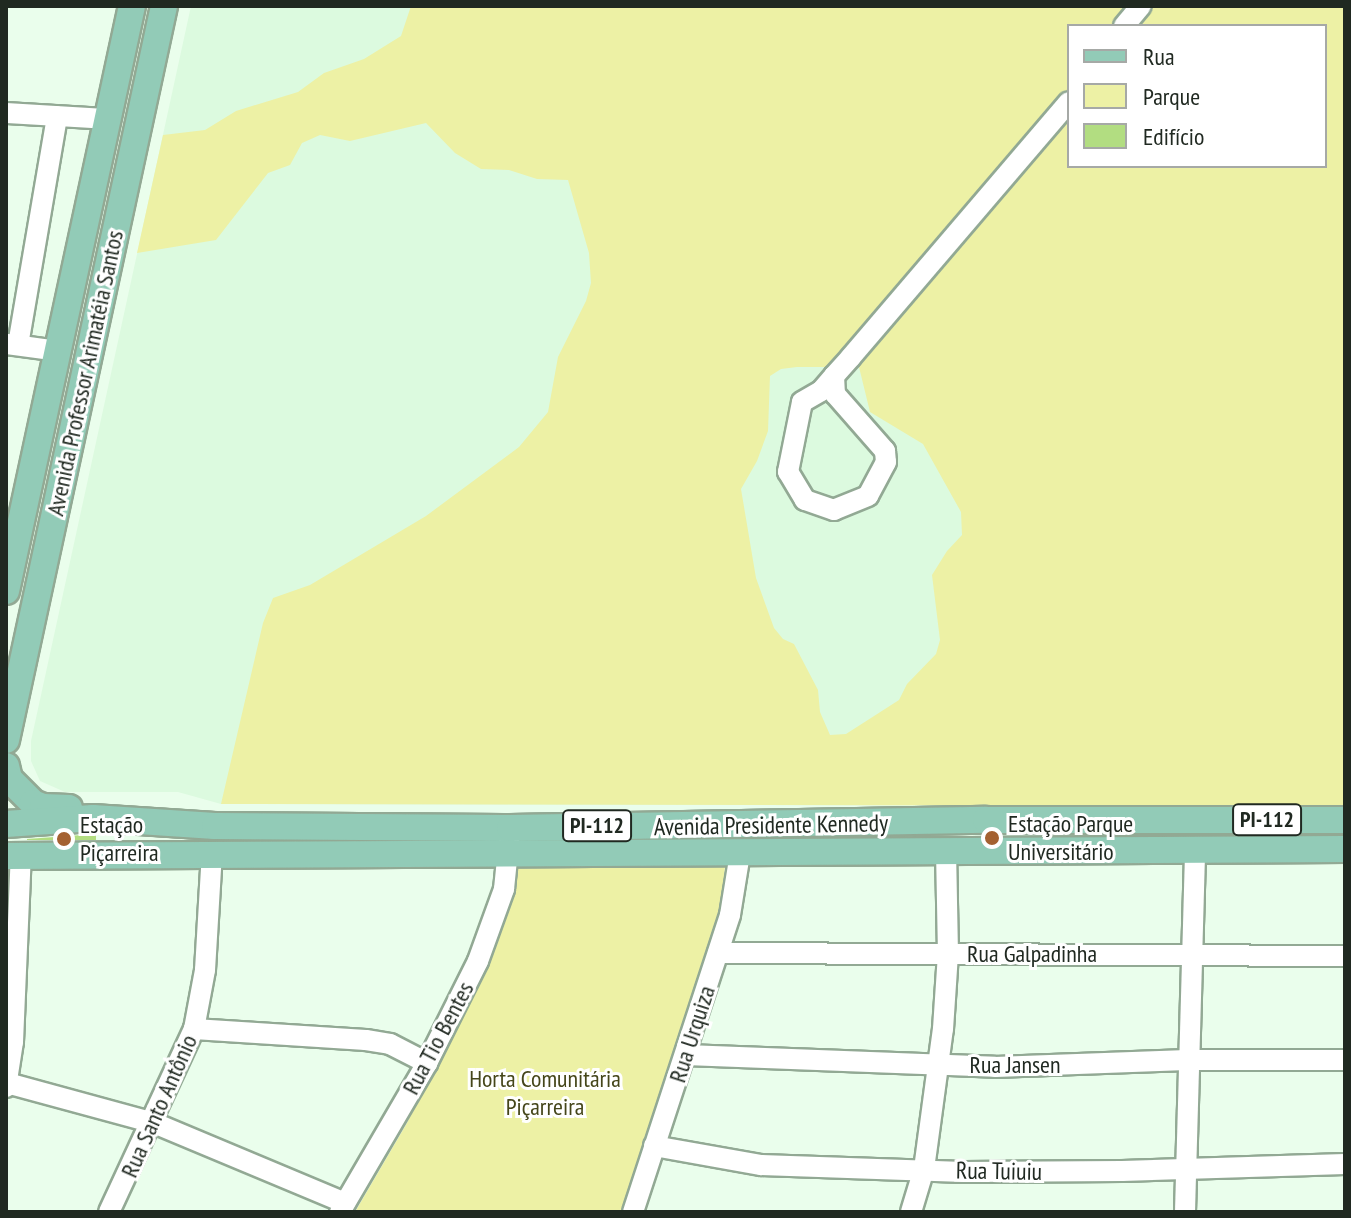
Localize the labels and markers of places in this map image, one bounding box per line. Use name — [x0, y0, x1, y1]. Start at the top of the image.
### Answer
place label: Estação Parque Universitário — [1008, 810, 1133, 866]
place label: Estação Piçarreira — [80, 811, 159, 867]
marker: Estação Parque Universitário — [983, 829, 1001, 847]
marker: Estação Piçarreira — [55, 830, 73, 848]

